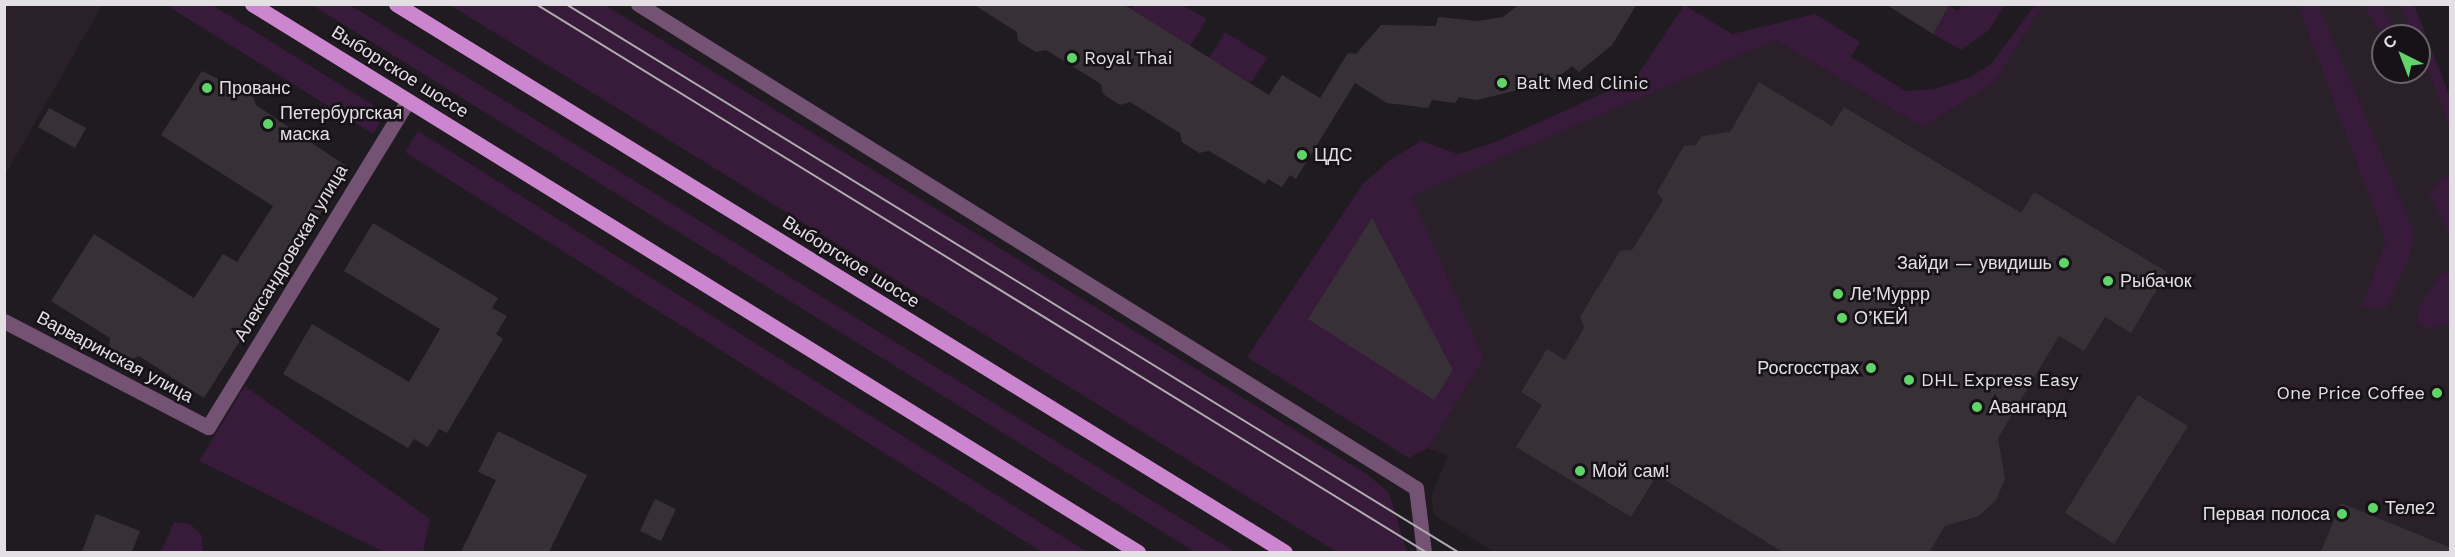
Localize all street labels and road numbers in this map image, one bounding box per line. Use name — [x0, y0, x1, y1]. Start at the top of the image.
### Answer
street label: Выборгское шоссе — [328, 21, 472, 123]
street label: Александровская улица — [230, 161, 352, 345]
street label: Выборгское шоссе — [779, 211, 923, 313]
street label: Варваринская улица — [33, 307, 197, 407]

